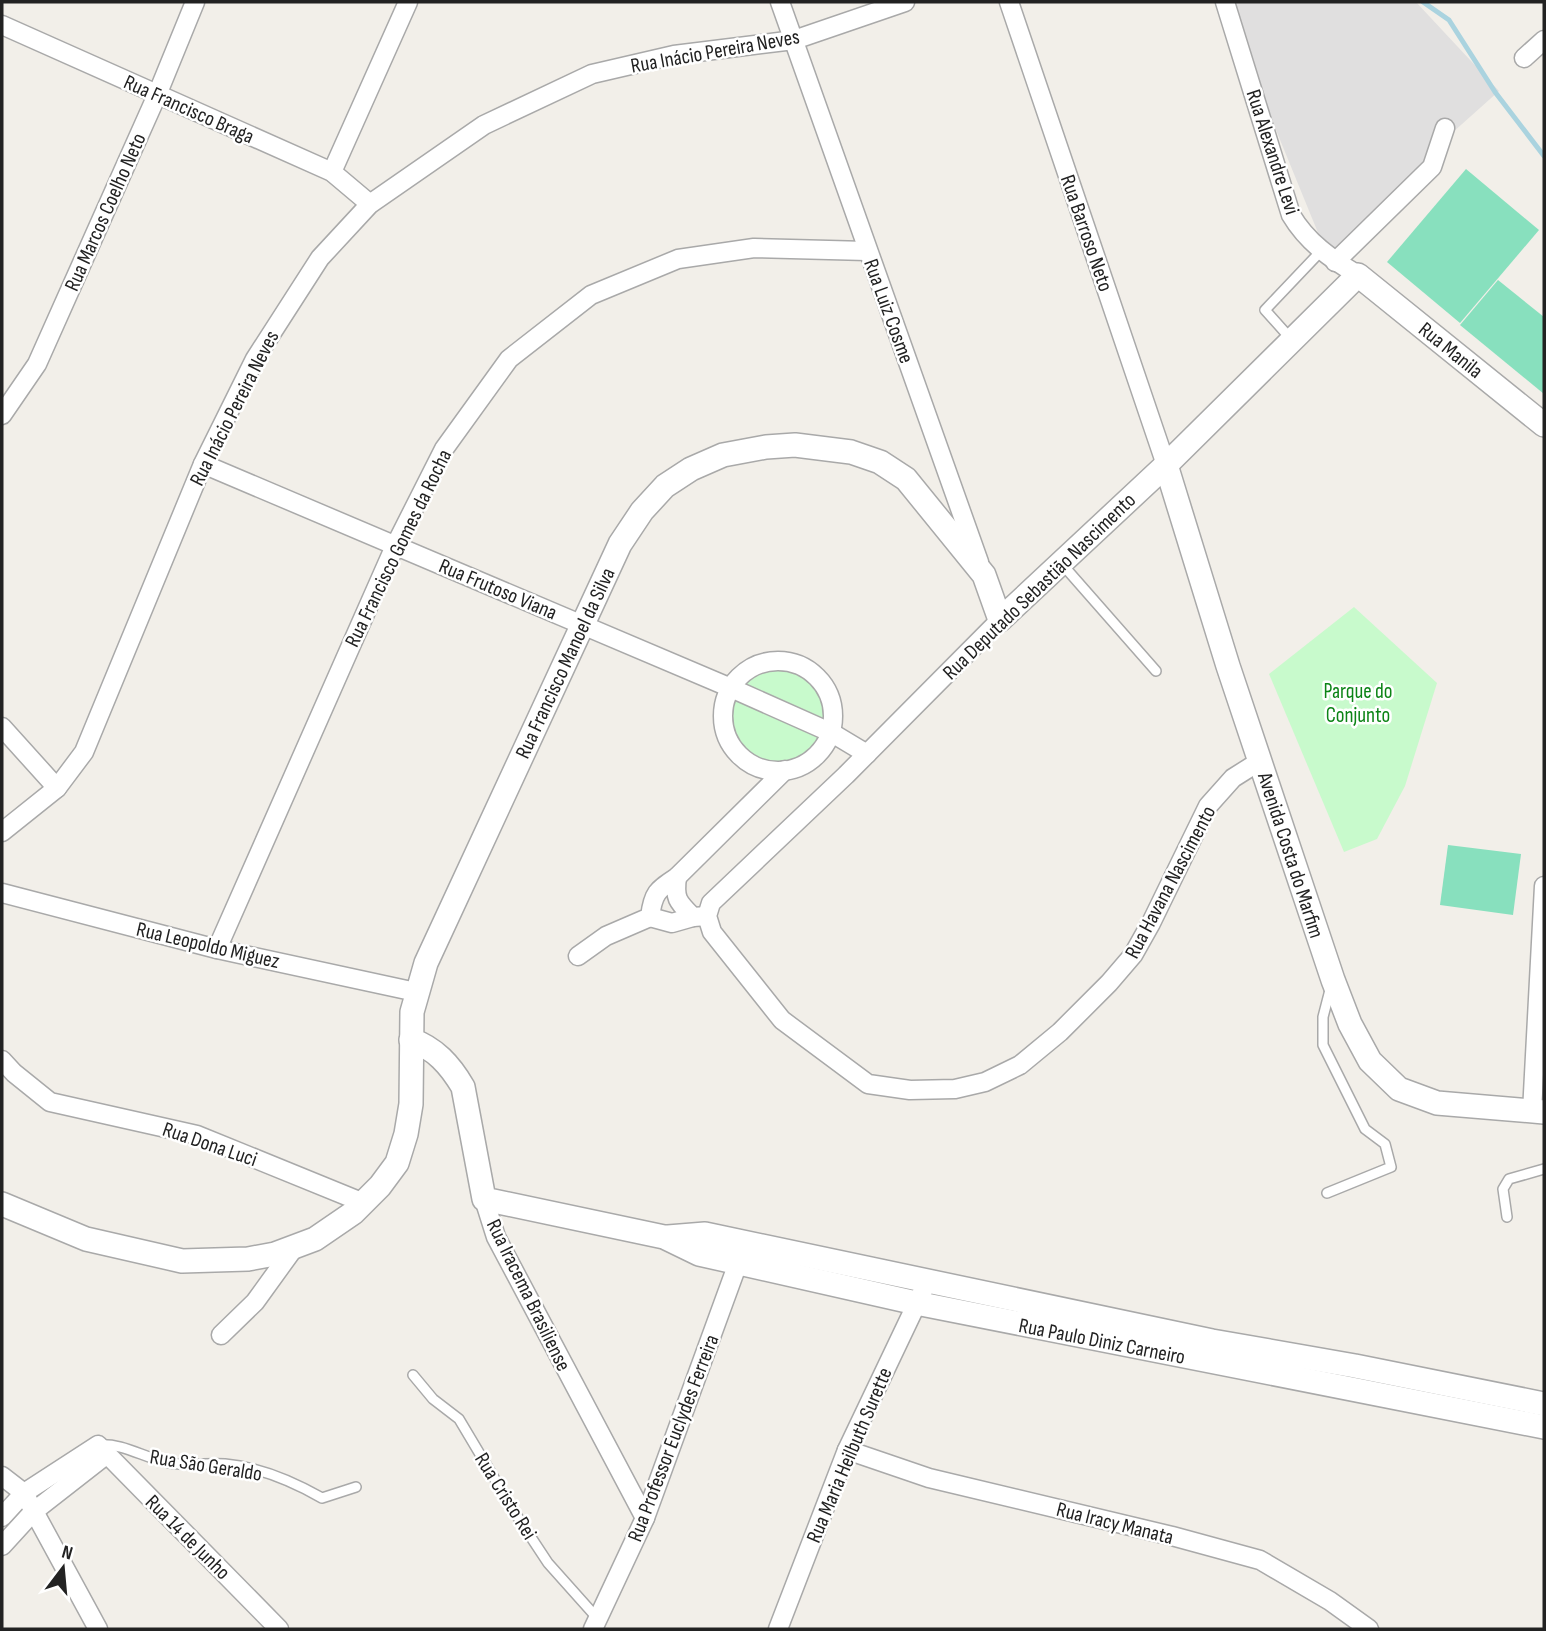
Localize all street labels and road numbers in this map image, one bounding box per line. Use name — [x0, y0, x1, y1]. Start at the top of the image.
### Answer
street label: Rua Inácio Pereira Neves — [629, 24, 801, 79]
street label: Rua Francisco Braga — [120, 70, 258, 149]
street label: Rua Alexandre Levi — [1241, 86, 1305, 218]
street label: Rua Marcos Coelho Neto — [59, 129, 151, 295]
street label: Rua Barroso Neto — [1055, 172, 1118, 295]
street label: Rua Luiz Cosme — [858, 255, 919, 367]
street label: Rua Manila — [1414, 317, 1488, 384]
street label: Rua Inácio Pereira Neves — [184, 326, 284, 490]
street label: Rua Francisco Gomes da Rocha — [340, 445, 457, 651]
street label: Rua Deputado Sebastião Nascimento — [938, 488, 1141, 685]
street label: Rua Frutoso Viana — [435, 553, 561, 626]
street label: Rua Francisco Manoel da Silva — [510, 564, 621, 763]
street label: Avenida Costa do Marfim — [1252, 768, 1329, 941]
street label: Rua Havana Nascimento — [1120, 802, 1221, 963]
street label: Rua Leopoldo Miguez — [134, 917, 282, 974]
street label: Rua Dona Luci — [159, 1117, 260, 1172]
street label: Rua Iracema Brasiliense — [481, 1215, 576, 1375]
street label: Rua Paulo Diniz Carneiro — [1017, 1313, 1187, 1370]
street label: Rua Professor Euclydes Ferreira — [622, 1331, 725, 1545]
street label: Rua Maria Heilbuth Surette — [801, 1364, 898, 1547]
street label: Rua São Geraldo — [148, 1444, 264, 1487]
street label: Rua Cristo Rei — [469, 1448, 542, 1544]
street label: Rua 14 de Junho — [140, 1490, 235, 1585]
street label: Rua Iracy Manata — [1054, 1497, 1176, 1550]

